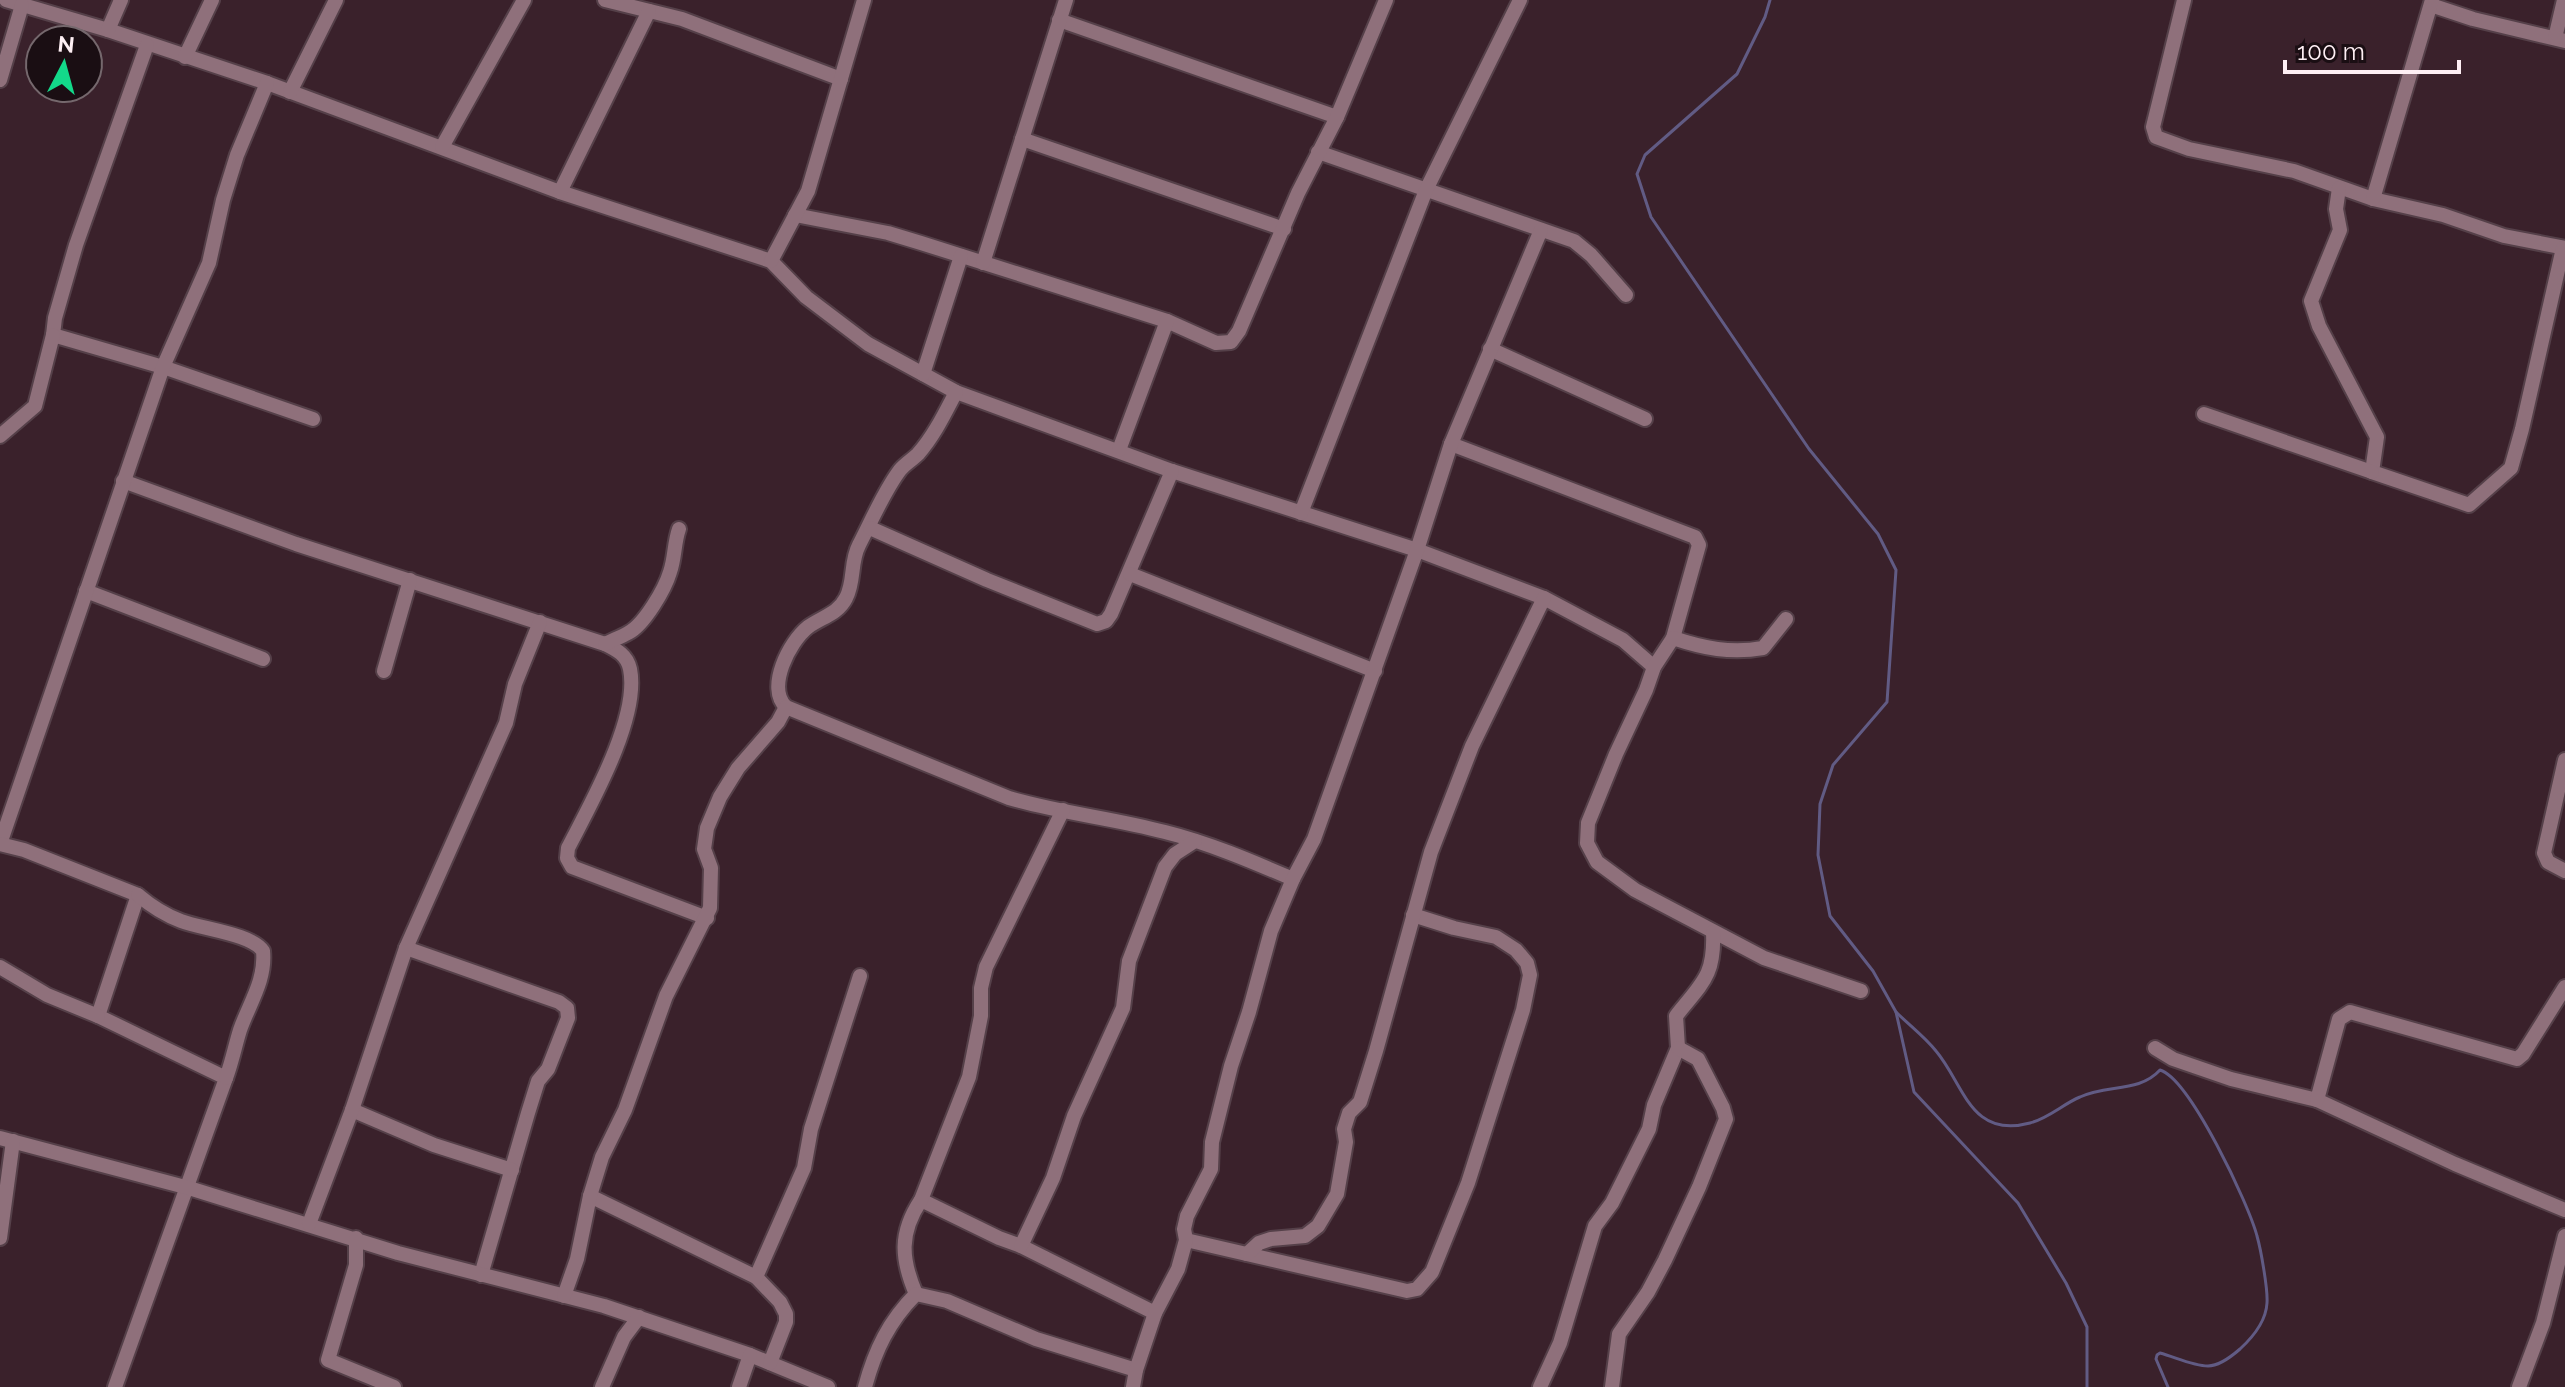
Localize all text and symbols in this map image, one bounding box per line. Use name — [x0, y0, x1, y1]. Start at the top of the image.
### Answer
north arrow — [24, 24, 104, 104]
scale bar — [2285, 24, 2459, 74]
text: N — [56, 30, 76, 58]
text: 100 m — [2297, 37, 2365, 66]

